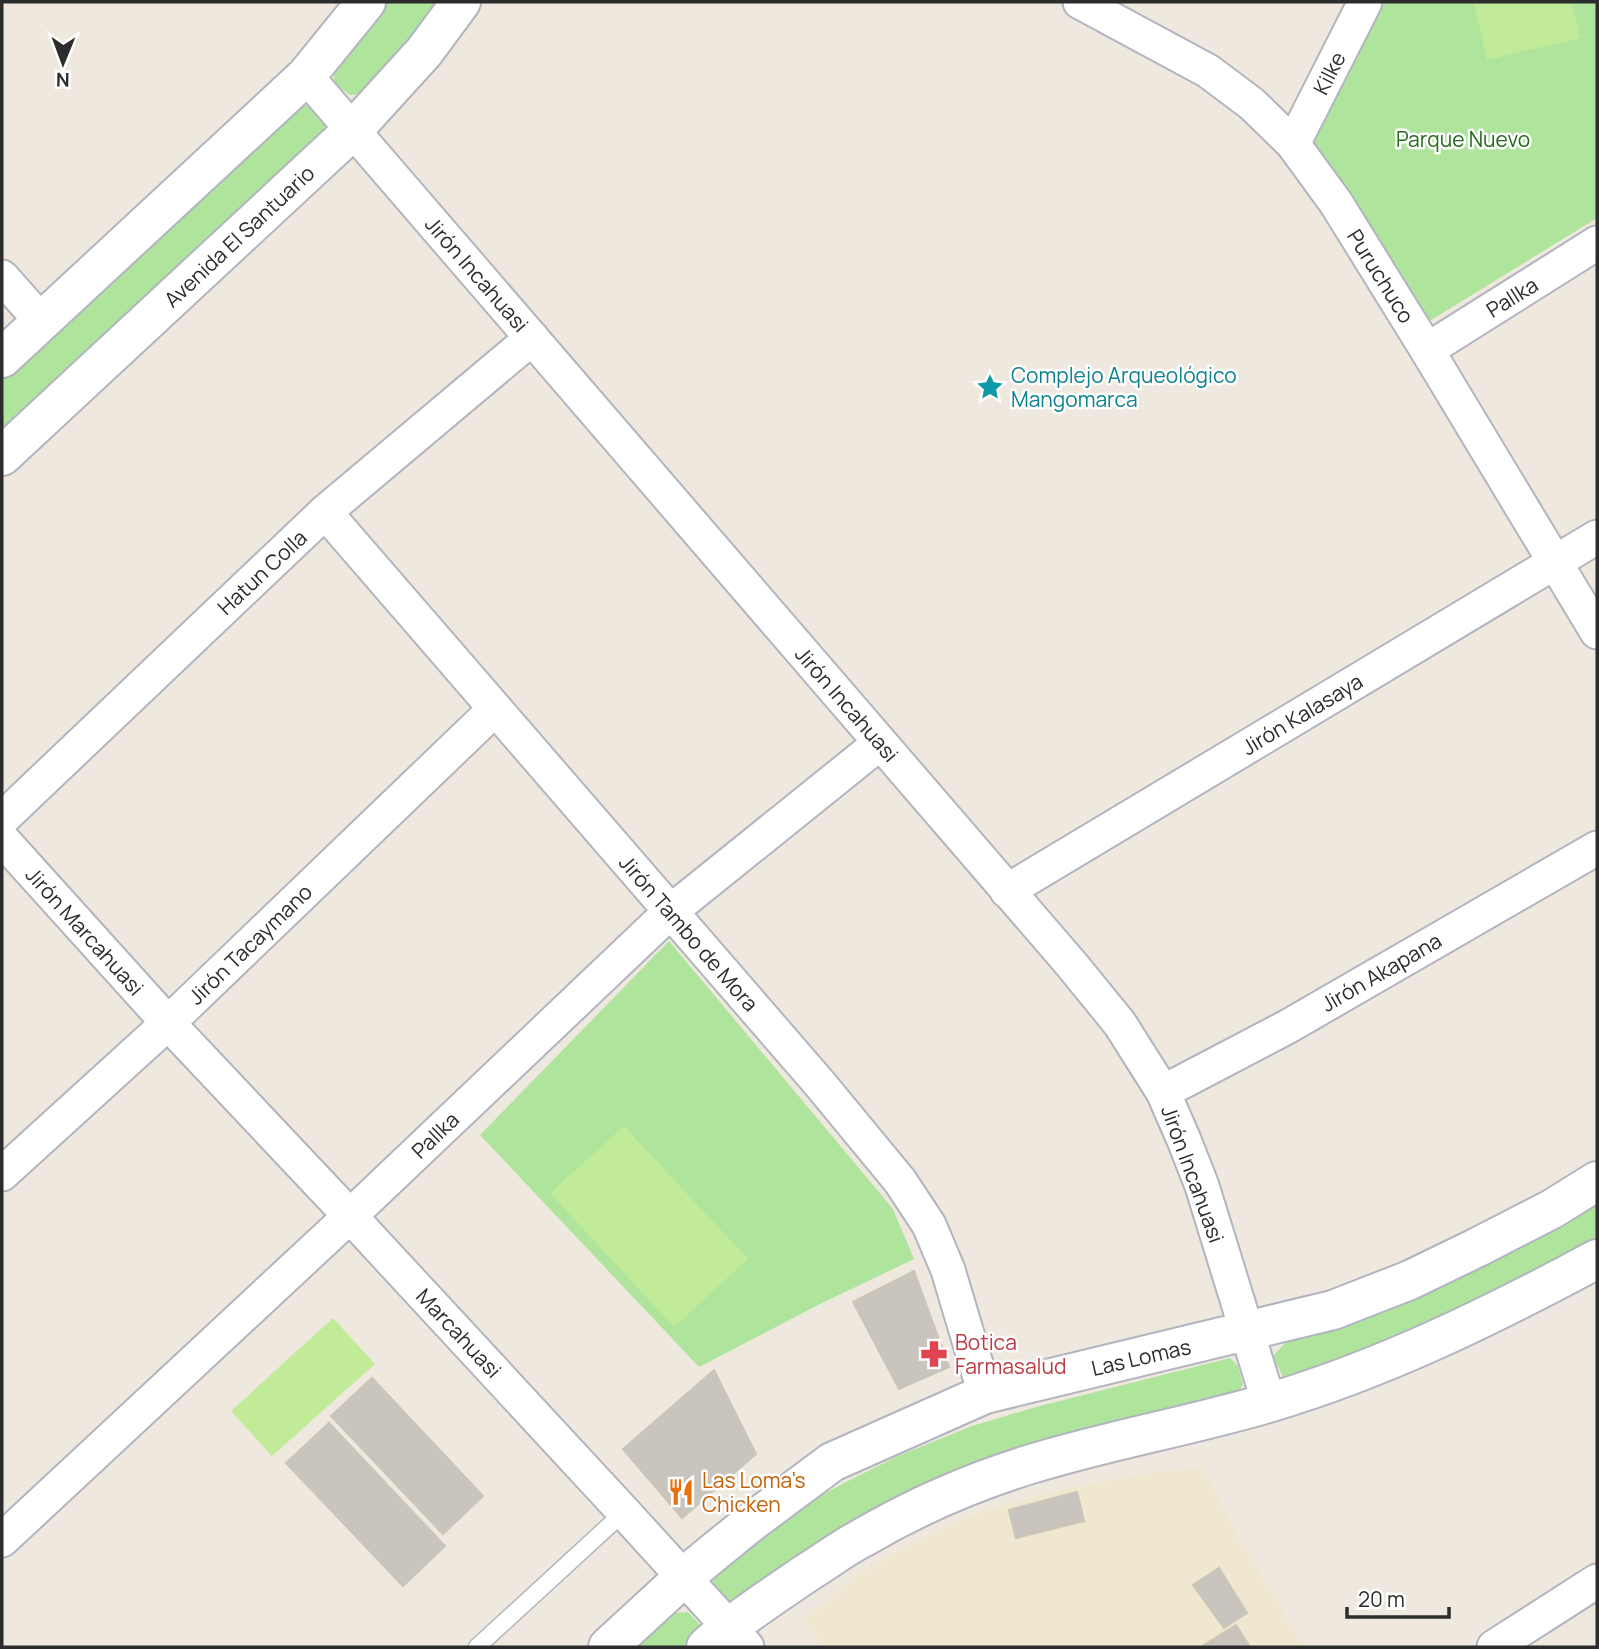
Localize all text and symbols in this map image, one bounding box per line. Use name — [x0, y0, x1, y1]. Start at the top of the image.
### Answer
north arrow — [28, 28, 98, 98]
street label: Kilke — [1306, 47, 1352, 99]
text: N — [56, 67, 70, 93]
park label: Parque Nuevo — [1396, 125, 1530, 153]
street label: Avenida El Santuario — [158, 159, 320, 313]
street label: Jirón Incahuasi — [419, 210, 535, 338]
street label: Puruchuco — [1341, 224, 1421, 328]
street label: Pallka — [1481, 270, 1543, 324]
place label: Complejo Arqueológico Mangomarca — [1011, 361, 1237, 413]
place icon: Complejo Arqueológico Mangomarca — [975, 372, 1005, 402]
street label: Hatun Colla — [211, 523, 313, 621]
street label: Jirón Incahuasi — [789, 640, 905, 768]
street label: Jirón Kalasaya — [1236, 667, 1368, 761]
street label: Jirón Tambo de Mora — [613, 849, 765, 1017]
street label: Jirón Marcahuasi — [20, 861, 150, 1001]
street label: Jirón Tacaymano — [182, 878, 318, 1010]
street label: Jirón Akapana — [1316, 926, 1446, 1018]
street label: Jirón Incahuasi — [1155, 1101, 1231, 1247]
street label: Pallka — [405, 1106, 465, 1164]
street label: Marcahuasi — [410, 1282, 508, 1384]
place label: Botica Farmasalud — [955, 1328, 1066, 1380]
street label: Las Lomas — [1089, 1332, 1193, 1382]
pharmacy icon: Botica Farmasalud — [919, 1339, 949, 1369]
place label: Las Loma's Chicken — [702, 1466, 806, 1518]
restaurant icon: Las Loma's Chicken — [666, 1477, 696, 1507]
scale bar — [1347, 1576, 1448, 1620]
text: 20 m — [1358, 1585, 1405, 1613]

